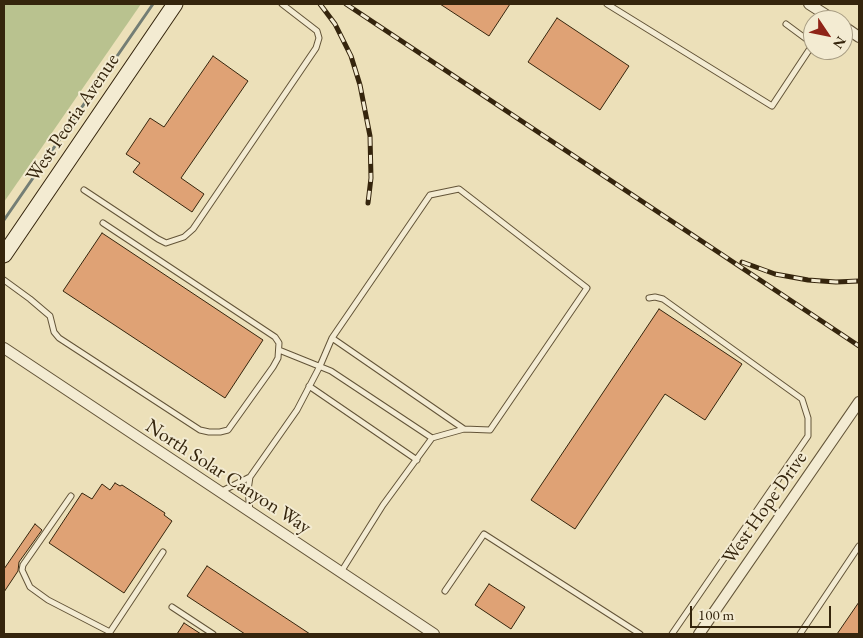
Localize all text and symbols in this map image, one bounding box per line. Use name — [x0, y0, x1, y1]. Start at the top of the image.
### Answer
north arrow — [803, 10, 853, 60]
text: N — [829, 33, 850, 53]
street label: West Peoria Avenue — [21, 49, 125, 187]
street label: North Solar Canyon Way — [141, 414, 315, 540]
street label: West Hope Drive — [717, 447, 813, 569]
scale bar — [693, 596, 834, 628]
text: 100 m — [698, 605, 734, 624]

